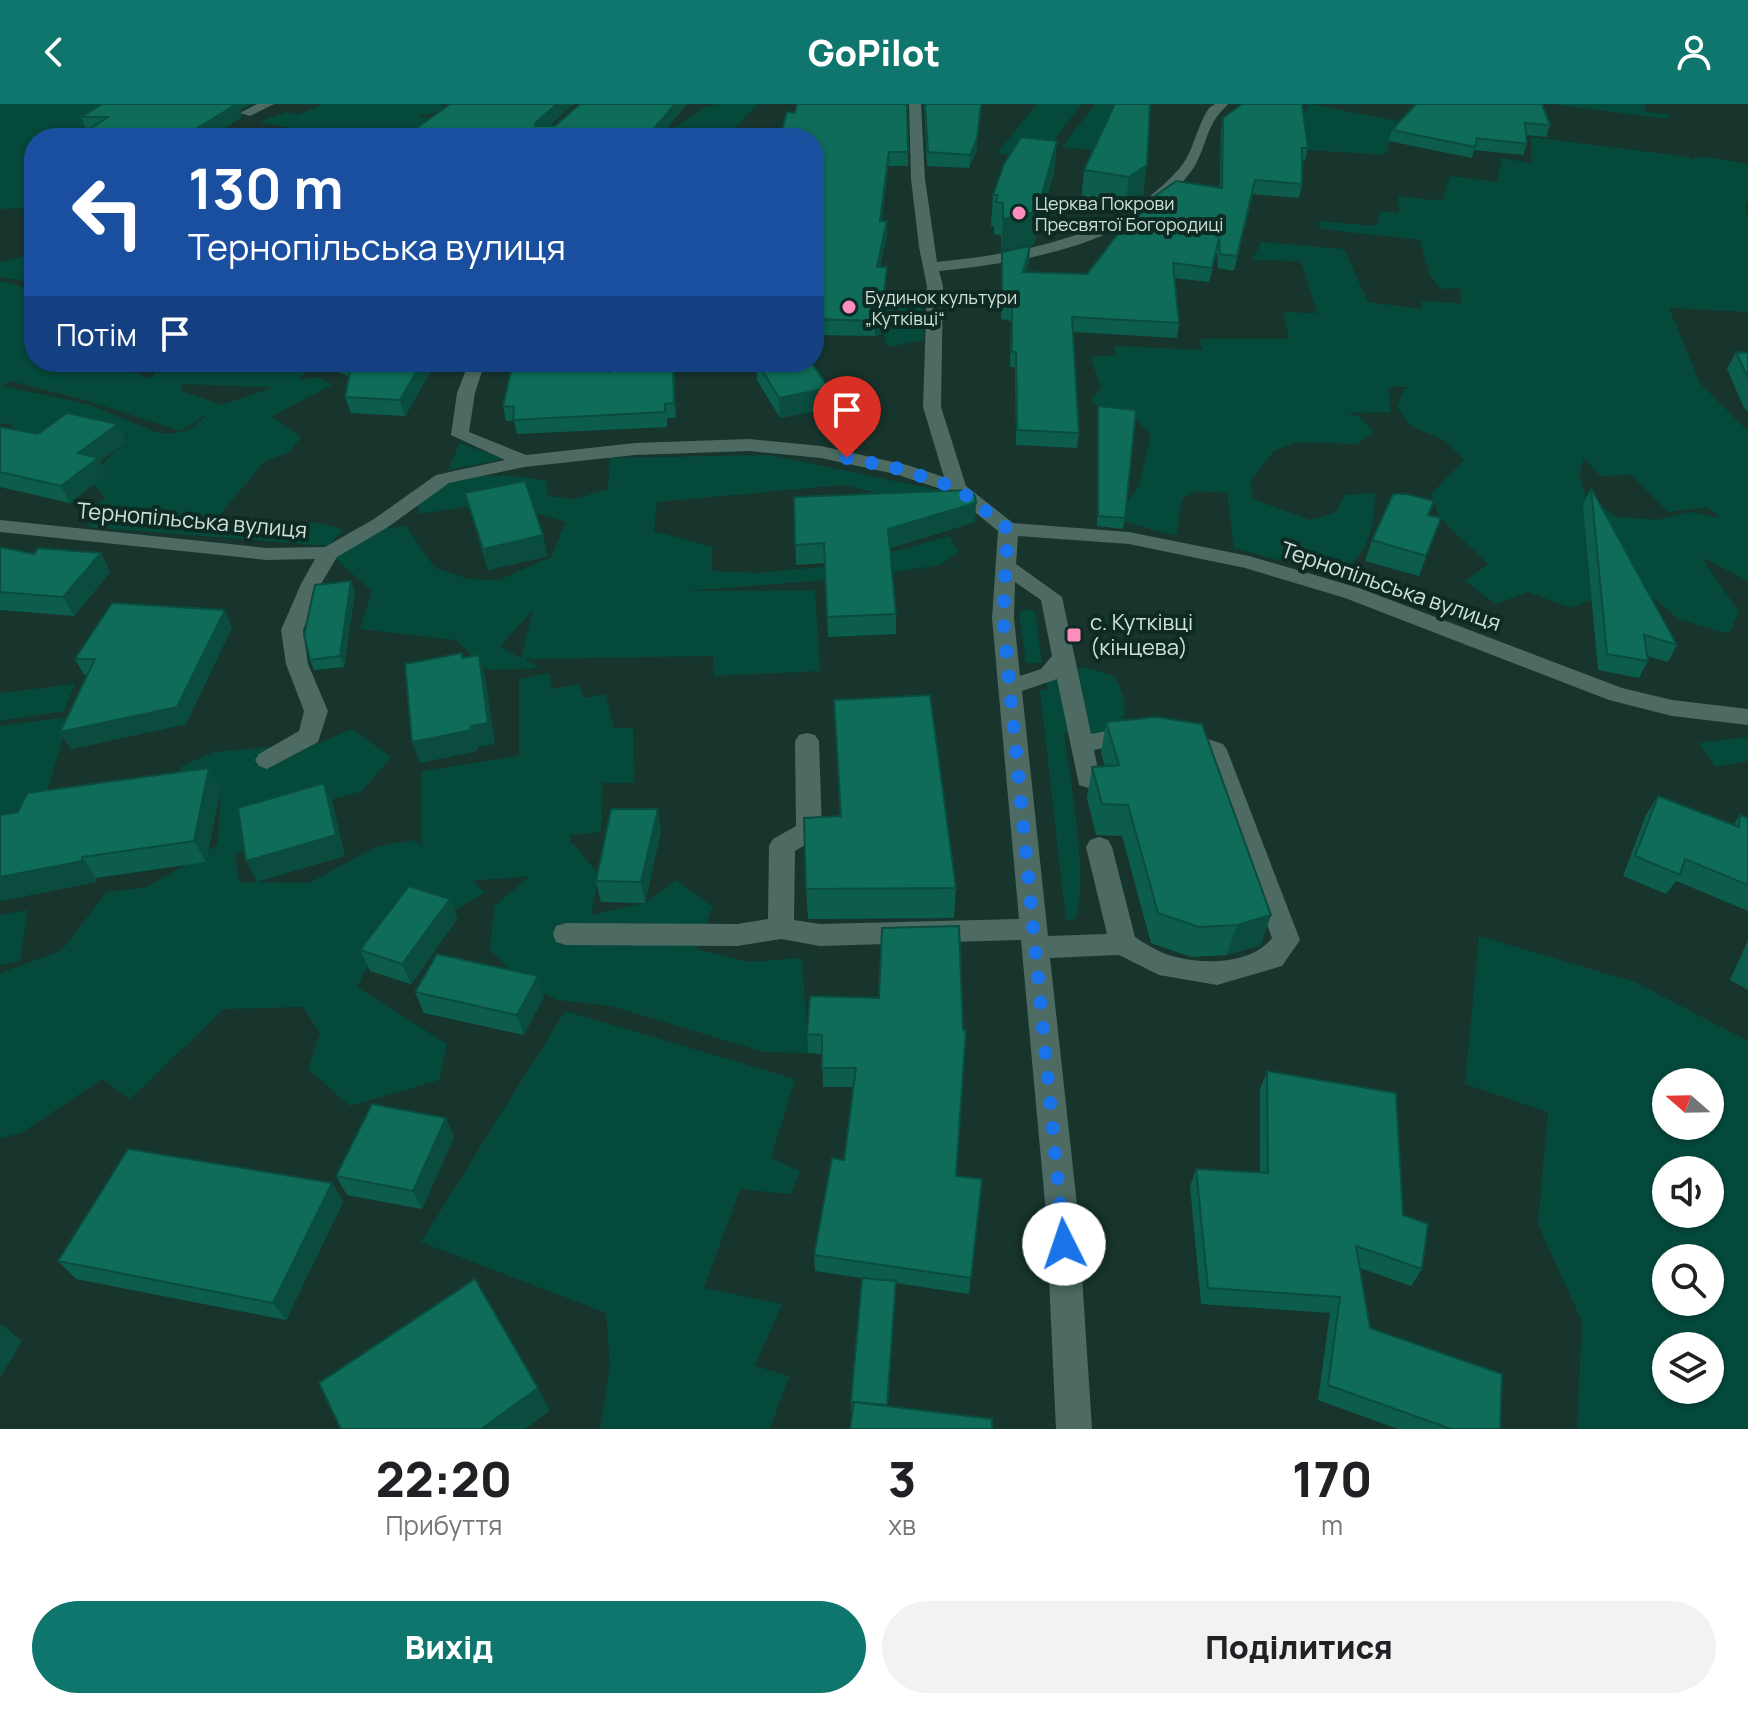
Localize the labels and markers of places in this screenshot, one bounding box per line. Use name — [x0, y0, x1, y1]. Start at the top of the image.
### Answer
place label: Церква Покрови Пресвятої Богородиці — [1035, 191, 1224, 236]
marker: Церква Покрови Пресвятої Богородиці — [1010, 204, 1028, 222]
place label: Будинок культури „Кутківці“ — [865, 285, 1017, 330]
marker: Будинок культури „Кутківці“ — [840, 298, 858, 316]
pin — [813, 376, 881, 458]
place label: с. Кутківці (кінцева) — [1090, 607, 1193, 662]
marker: с. Кутківці (кінцева) — [1065, 626, 1083, 644]

